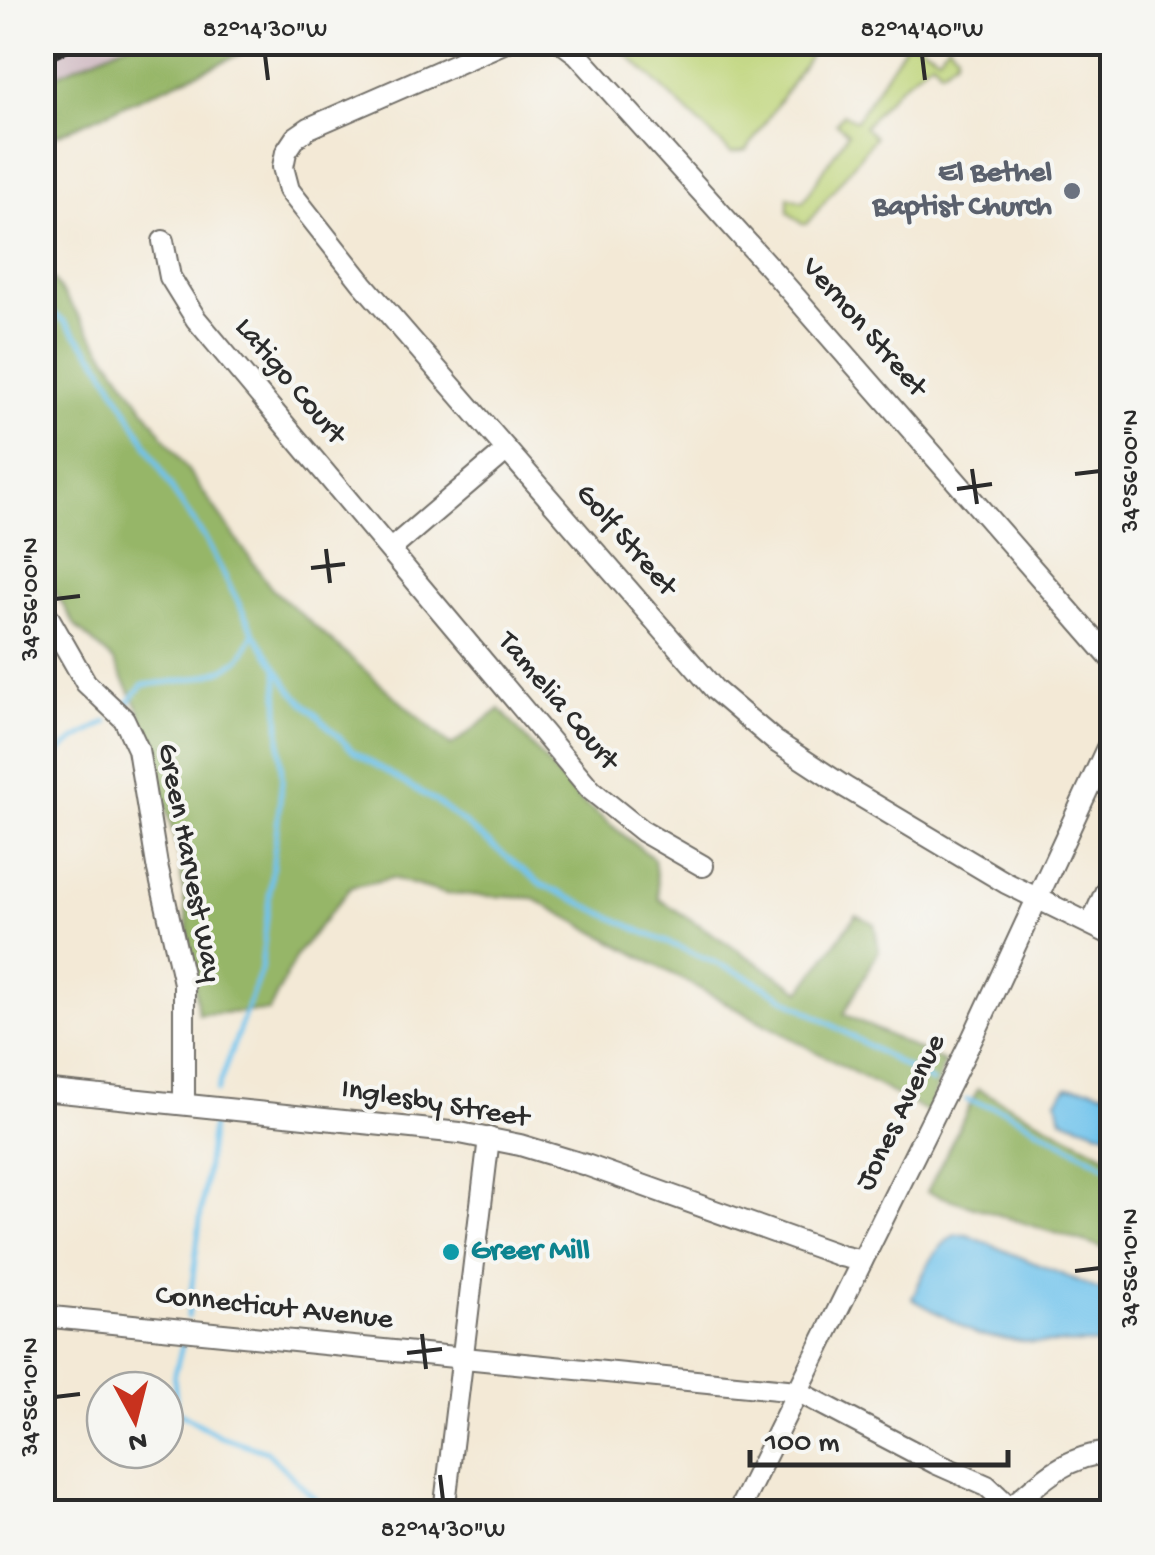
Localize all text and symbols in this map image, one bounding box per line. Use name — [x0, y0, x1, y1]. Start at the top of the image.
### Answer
text: 82°14'30"W — [203, 17, 327, 46]
text: 82°14'40"W — [860, 17, 984, 46]
place label: El Bethel Baptist Church — [872, 157, 1052, 226]
marker: El Bethel Baptist Church — [1061, 180, 1083, 202]
street label: Vernon Street — [792, 250, 935, 407]
street label: Latigo Court — [226, 311, 354, 455]
text: 34°56'00"N — [1118, 409, 1147, 534]
street label: Golf Street — [567, 478, 685, 606]
text: 34°56'00"N — [18, 537, 47, 662]
street label: Tamelia Court — [487, 624, 627, 781]
street label: Green Harvest Way — [148, 741, 228, 985]
street label: Jones Avenue — [849, 1029, 955, 1197]
street label: Inglesby Street — [339, 1073, 534, 1138]
text: 34°56'10"N — [1118, 1208, 1147, 1329]
place label: Greer Mill — [471, 1235, 590, 1270]
marker: Greer Mill — [440, 1241, 462, 1263]
street label: Connecticut Avenue — [154, 1279, 395, 1339]
text: 34°56'10"N — [18, 1337, 47, 1458]
north arrow — [85, 1370, 185, 1470]
scale bar — [750, 1405, 1008, 1467]
text: N — [126, 1423, 149, 1458]
text: 100 m — [764, 1427, 840, 1462]
text: 82°14'30"W — [381, 1517, 505, 1546]

